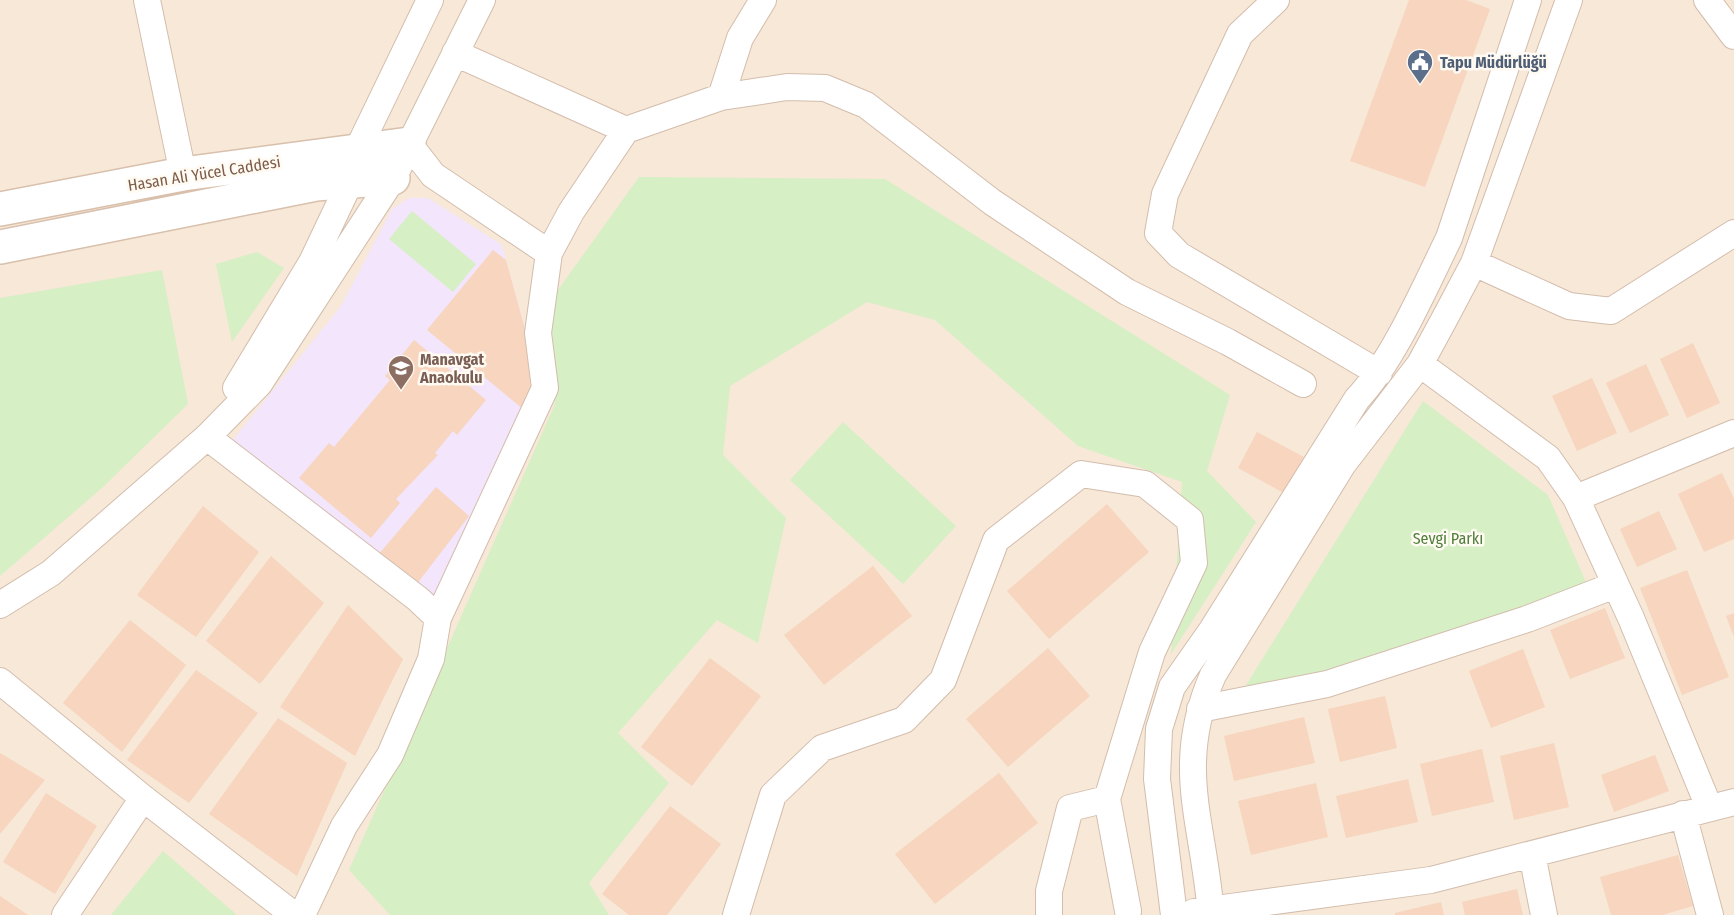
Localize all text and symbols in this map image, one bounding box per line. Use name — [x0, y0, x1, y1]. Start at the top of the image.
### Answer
public building icon: Tapu Müdürlüğü — [1405, 47, 1435, 85]
place label: Tapu Müdürlüğü — [1440, 53, 1547, 72]
street label: Hasan Ali Yücel Caddesi — [126, 152, 282, 195]
place label: Manavgat Anaokulu — [419, 350, 485, 387]
school or university icon: Manavgat Anaokulu — [386, 353, 416, 391]
park label: Sevgi Parkı — [1413, 529, 1483, 548]

